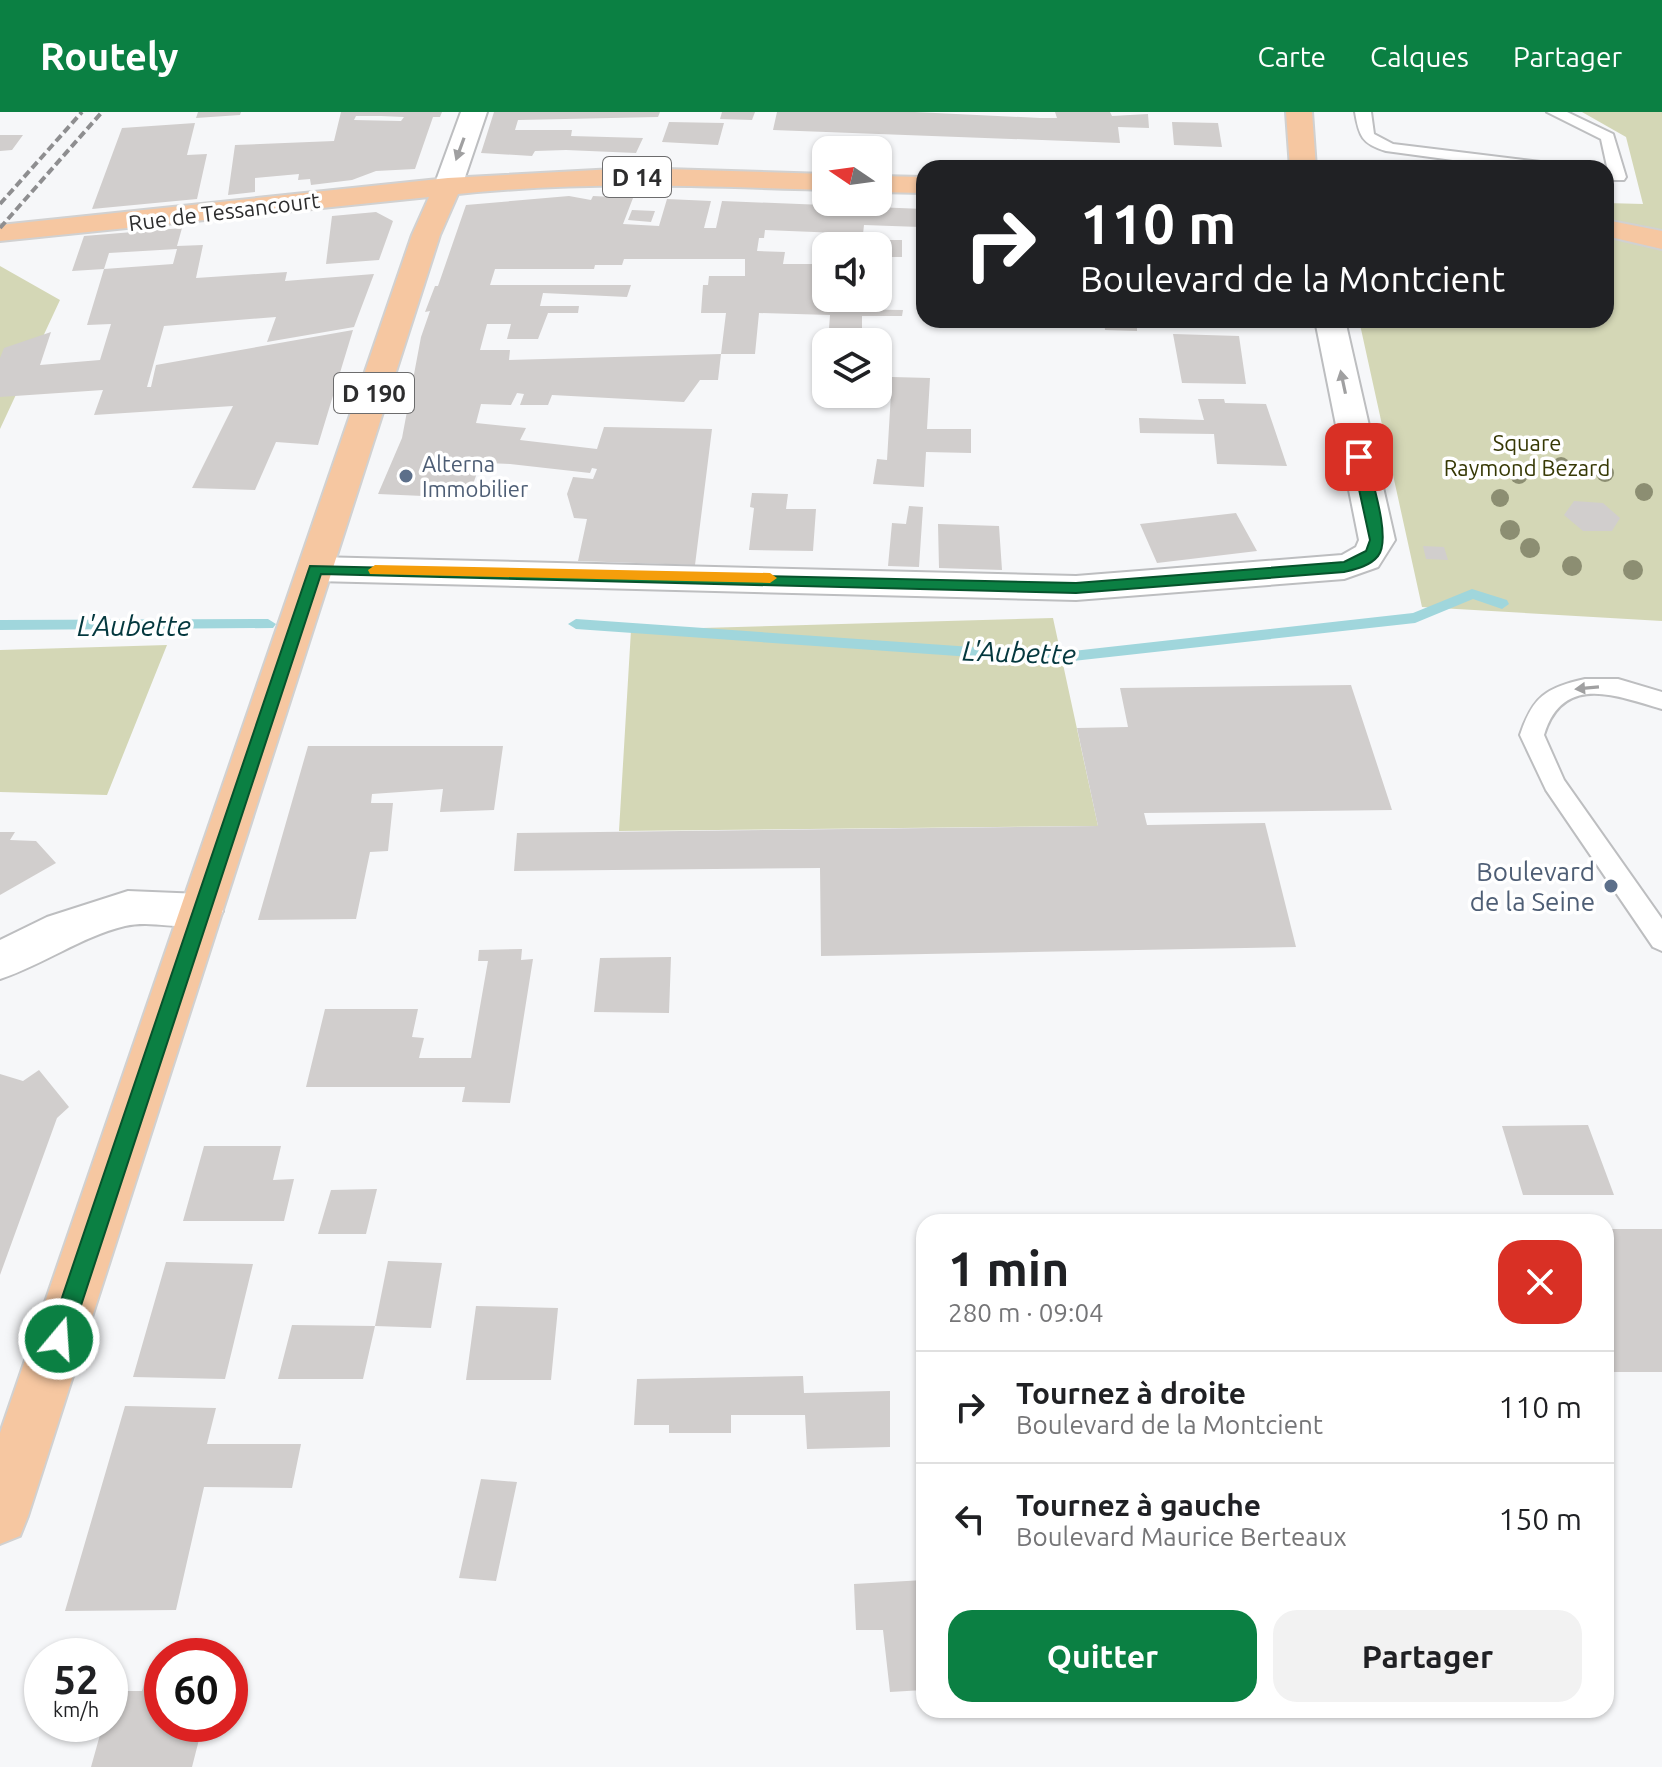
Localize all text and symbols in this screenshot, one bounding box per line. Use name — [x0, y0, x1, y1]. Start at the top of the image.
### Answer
text: Routely — [40, 35, 178, 77]
text: Carte — [1257, 41, 1326, 72]
text: Calques — [1370, 41, 1469, 72]
text: Partager — [1513, 41, 1622, 72]
north arrow — [812, 136, 892, 216]
map controls — [812, 136, 892, 408]
one-way arrow — [454, 137, 466, 161]
road number: D 14 — [603, 157, 671, 197]
street label: Rue de Tessancourt — [127, 187, 321, 235]
icon: right — [948, 192, 1052, 296]
text: 110 m — [1080, 192, 1236, 255]
button: sound — [812, 232, 892, 312]
text: Boulevard de la Montcient — [1080, 258, 1505, 299]
button: layers — [812, 328, 892, 408]
one-way arrow — [1336, 369, 1349, 394]
road number: D 190 — [334, 373, 414, 413]
pin — [1325, 423, 1393, 491]
park label: Square Raymond Bezard — [1444, 430, 1610, 480]
icon: arrive — [1337, 435, 1381, 479]
place label: Alterna Immobilier — [422, 451, 529, 501]
marker: Alterna Immobilier — [397, 467, 415, 485]
water label: L'Aubette — [77, 610, 191, 641]
water label: L'Aubette — [962, 635, 1076, 669]
one-way arrow — [1574, 682, 1599, 695]
place label: Boulevard de la Seine — [1470, 857, 1595, 916]
marker: Boulevard de la Seine — [1602, 877, 1620, 895]
button: close — [1498, 1240, 1582, 1324]
text: 1 min — [948, 1241, 1069, 1295]
position arrow — [17, 1297, 101, 1381]
text: 280 m · 09:04 — [948, 1298, 1104, 1327]
text: Tournez à droite — [1016, 1376, 1246, 1410]
icon: right — [948, 1385, 992, 1429]
text: 110 m — [1498, 1390, 1582, 1424]
text: Boulevard de la Montcient — [1016, 1410, 1323, 1439]
text: Tournez à gauche — [1016, 1488, 1261, 1522]
icon: left — [948, 1497, 992, 1541]
text: 150 m — [1498, 1502, 1582, 1536]
text: Boulevard Maurice Berteaux — [1016, 1522, 1347, 1551]
button: Quitter — [948, 1610, 1257, 1702]
button: Partager — [1273, 1610, 1582, 1702]
speed limit sign: 60 — [144, 1638, 248, 1742]
text: 52 — [53, 1657, 99, 1702]
text: km/h — [53, 1698, 99, 1721]

